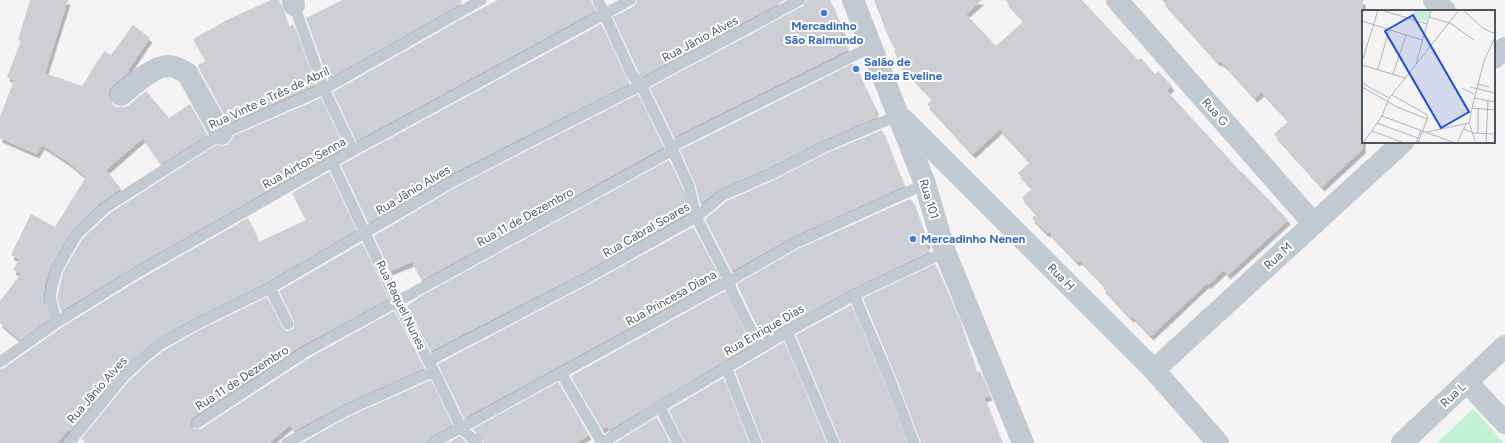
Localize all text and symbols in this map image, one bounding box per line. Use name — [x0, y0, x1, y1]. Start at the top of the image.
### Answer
marker: Mercadinho São Raimundo — [819, 8, 829, 18]
inset map — [1362, 10, 1495, 143]
street label: Rua Jânio Alves — [660, 13, 741, 65]
place label: Mercadinho São Raimundo — [785, 19, 863, 47]
place label: Salão de Beleza Eveline — [864, 55, 943, 83]
street label: Rua Vinte e Três de Abril — [207, 64, 331, 132]
marker: Salão de Beleza Eveline — [851, 64, 861, 74]
street label: Rua G — [1199, 95, 1231, 129]
street label: Rua Airton Senna — [260, 134, 348, 192]
street label: Rua Jânio Alves — [373, 162, 453, 218]
street label: Rua 101 — [916, 177, 942, 221]
street label: Rua 11 de Dezembro — [474, 185, 576, 249]
street label: Rua Cabral Soares — [600, 199, 692, 260]
place label: Mercadinho Nenen — [921, 232, 1026, 246]
marker: Mercadinho Nenen — [908, 234, 918, 244]
street label: Rua M — [1261, 239, 1295, 273]
street label: Rua Raquel Nunes — [373, 258, 429, 352]
street label: Rua H — [1045, 261, 1077, 293]
street label: Rua Princesa Diana — [623, 267, 719, 329]
street label: Rua Enrique Dias — [722, 301, 807, 359]
street label: Rua 11 de Dezembro — [193, 343, 291, 413]
street label: Rua Jânio Alves — [64, 353, 130, 426]
street label: Rua L — [1437, 379, 1469, 410]

